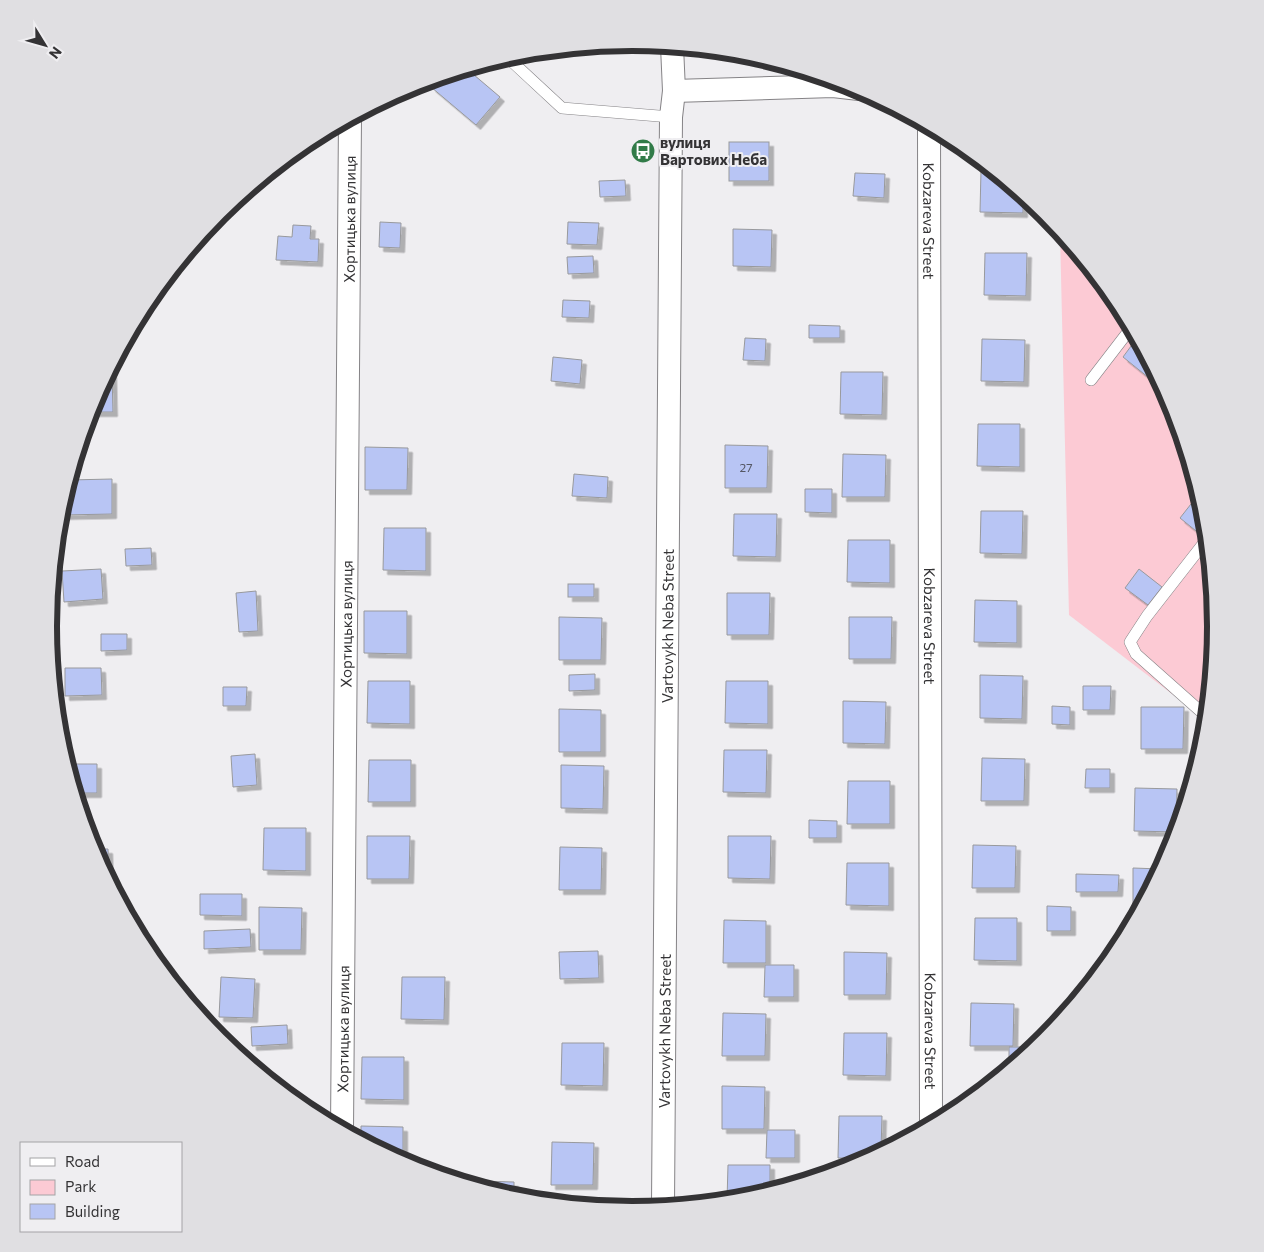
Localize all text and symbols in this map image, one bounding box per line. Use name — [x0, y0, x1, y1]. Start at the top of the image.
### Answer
north arrow — [20, 20, 70, 70]
text: N — [46, 44, 66, 62]
place label: вулиця Вартових Неба — [660, 133, 767, 168]
bus stop icon: вулиця Вартових Неба — [630, 138, 656, 164]
street label: Хортицька вулиця — [340, 155, 359, 283]
street label: Kobzareva Street — [920, 163, 938, 279]
house number: 27 — [740, 460, 752, 474]
street label: Vartovykh Neba Street — [658, 549, 677, 703]
street label: Хортицька вулиця — [336, 560, 356, 688]
street label: Kobzareva Street — [921, 568, 939, 684]
street label: Vartovykh Neba Street — [655, 954, 674, 1108]
street label: Хортицька вулиця — [333, 965, 352, 1093]
street label: Kobzareva Street — [922, 973, 940, 1089]
legend — [20, 1142, 182, 1232]
text: Road — [65, 1152, 100, 1170]
text: Park — [65, 1177, 96, 1195]
text: Building — [65, 1202, 120, 1220]

